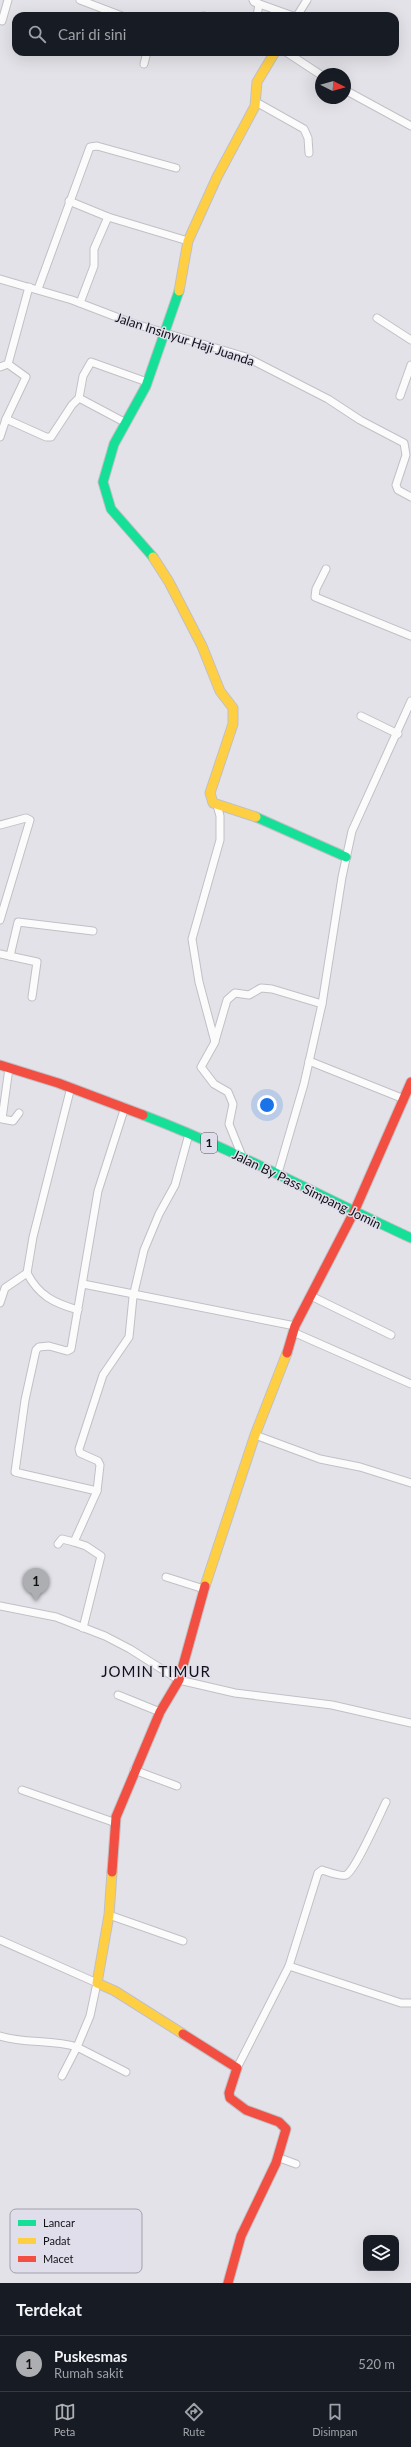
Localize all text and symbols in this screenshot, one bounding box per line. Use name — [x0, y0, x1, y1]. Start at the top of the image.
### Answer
search box — [12, 12, 399, 56]
icon: search — [26, 23, 48, 45]
text: Cari di sini — [58, 25, 126, 43]
north arrow — [315, 68, 351, 104]
street label: Jalan Insinyur Haji Juanda — [113, 309, 257, 369]
your location — [257, 1095, 277, 1115]
road number: 1 — [201, 1133, 217, 1153]
street label: Jalan By Pass Simpang Jomin — [230, 1146, 384, 1232]
pin: 1 — [23, 1568, 49, 1601]
district label: JOMIN TIMUR — [101, 1662, 211, 1680]
legend — [10, 2209, 142, 2273]
text: Lancar — [43, 2216, 75, 2229]
text: Padat — [43, 2234, 70, 2247]
map controls — [363, 2235, 399, 2271]
button: layers — [363, 2235, 399, 2271]
text: Macet — [43, 2252, 73, 2265]
text: Terdekat — [16, 2299, 82, 2320]
text: Puskesmas — [54, 2347, 127, 2365]
text: 1 — [25, 2356, 33, 2372]
text: 520 m — [358, 2356, 395, 2372]
text: Rumah sakit — [54, 2365, 123, 2381]
tab: Peta — [54, 2401, 76, 2438]
tab: Rute — [183, 2401, 205, 2438]
tab: Disimpan — [312, 2401, 357, 2438]

